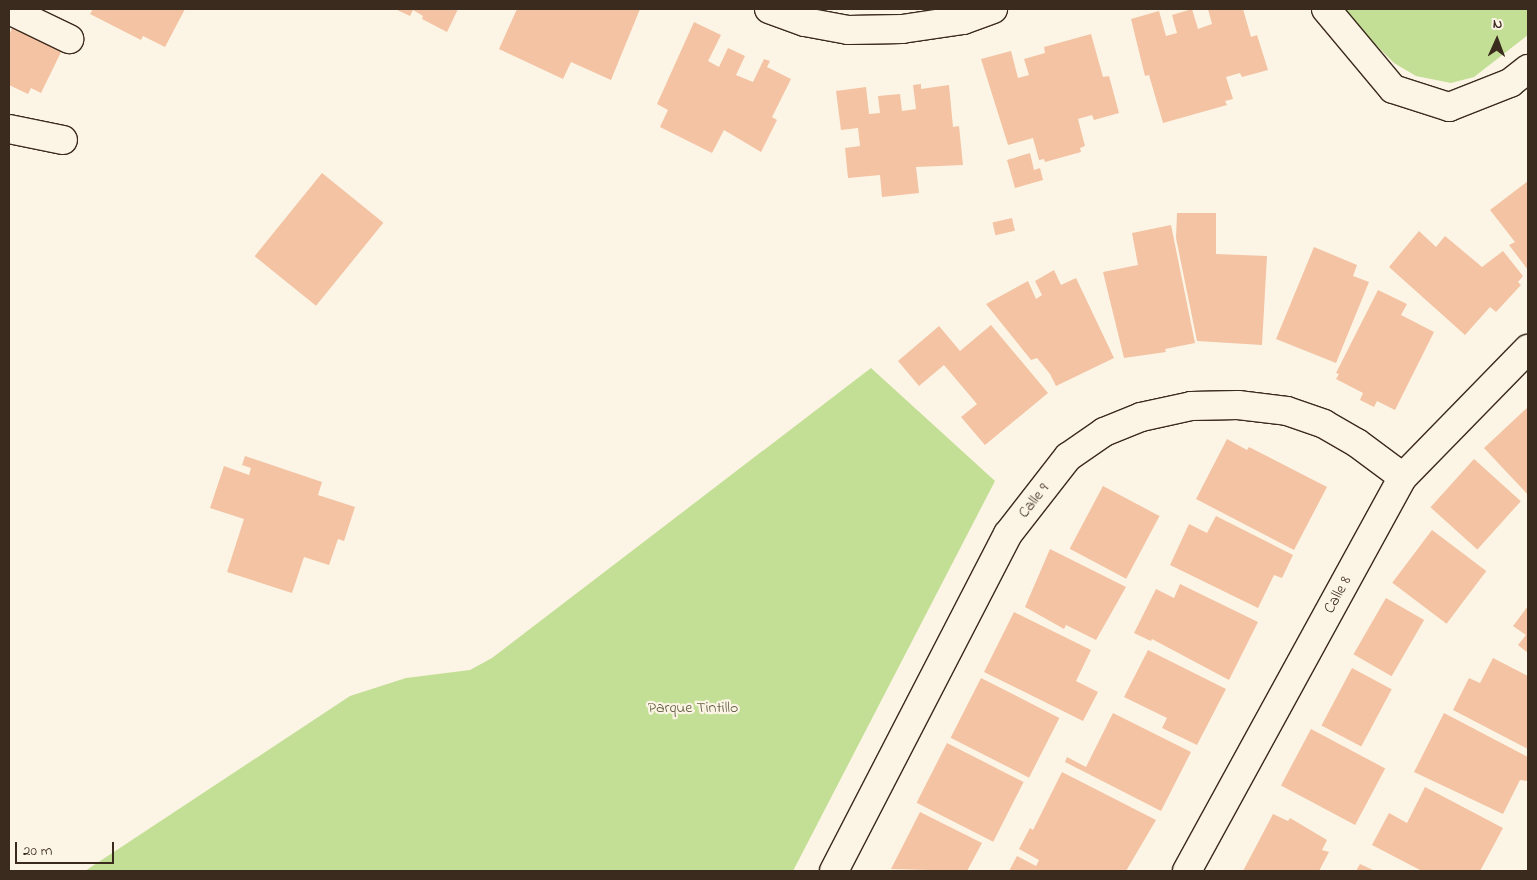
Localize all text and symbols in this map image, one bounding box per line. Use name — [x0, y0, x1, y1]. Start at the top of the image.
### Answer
text: N — [1492, 14, 1503, 35]
north arrow — [1472, 15, 1522, 65]
street label: Calle 9 — [1014, 480, 1054, 522]
street label: Calle 8 — [1320, 573, 1356, 617]
park label: Parque Tintillo — [648, 698, 738, 718]
scale bar — [18, 832, 116, 864]
text: 20 m — [23, 840, 52, 862]

